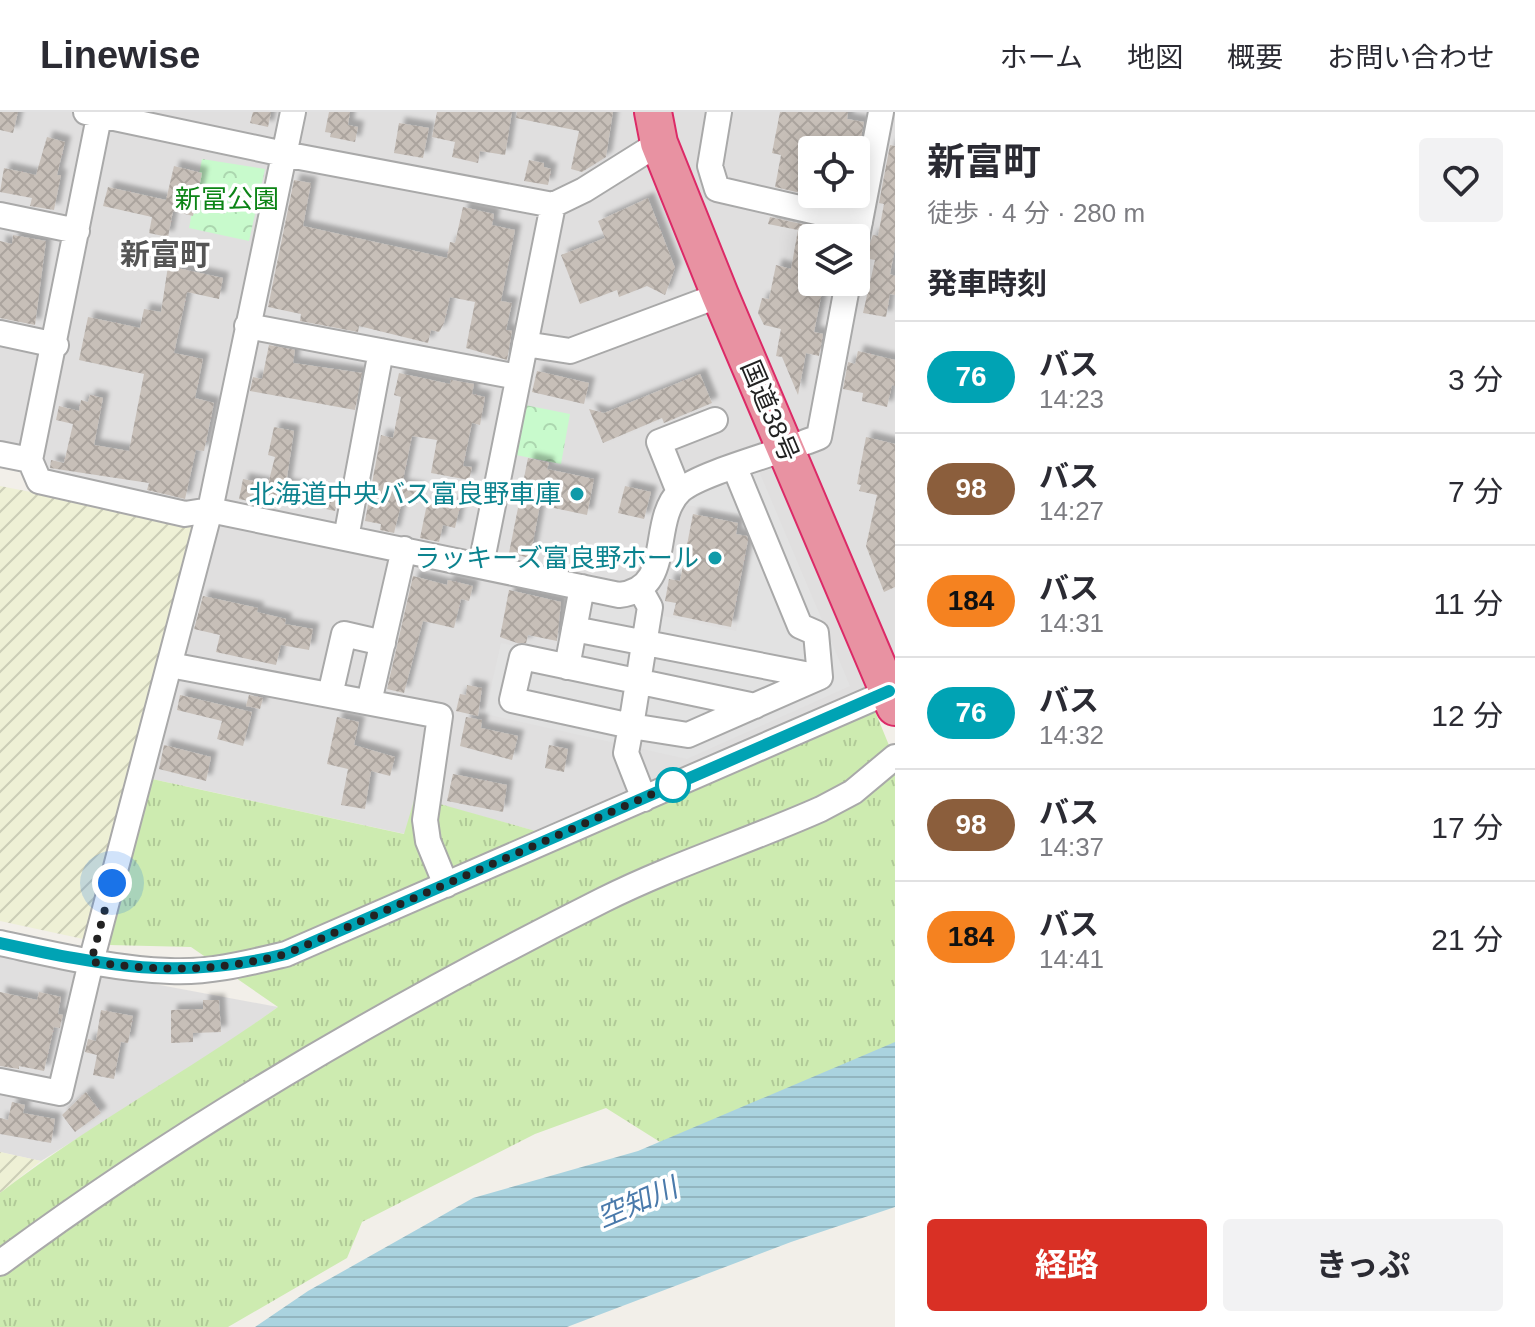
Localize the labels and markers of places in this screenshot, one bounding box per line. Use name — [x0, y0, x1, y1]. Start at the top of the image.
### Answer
place label: 北海道中央バス富良野車庫 — [249, 479, 561, 509]
marker: 北海道中央バス富良野車庫 — [568, 485, 586, 503]
place label: ラッキーズ富良野ホール — [414, 543, 699, 573]
marker: ラッキーズ富良野ホール — [706, 549, 724, 567]
unlabelled marker — [656, 768, 690, 802]

